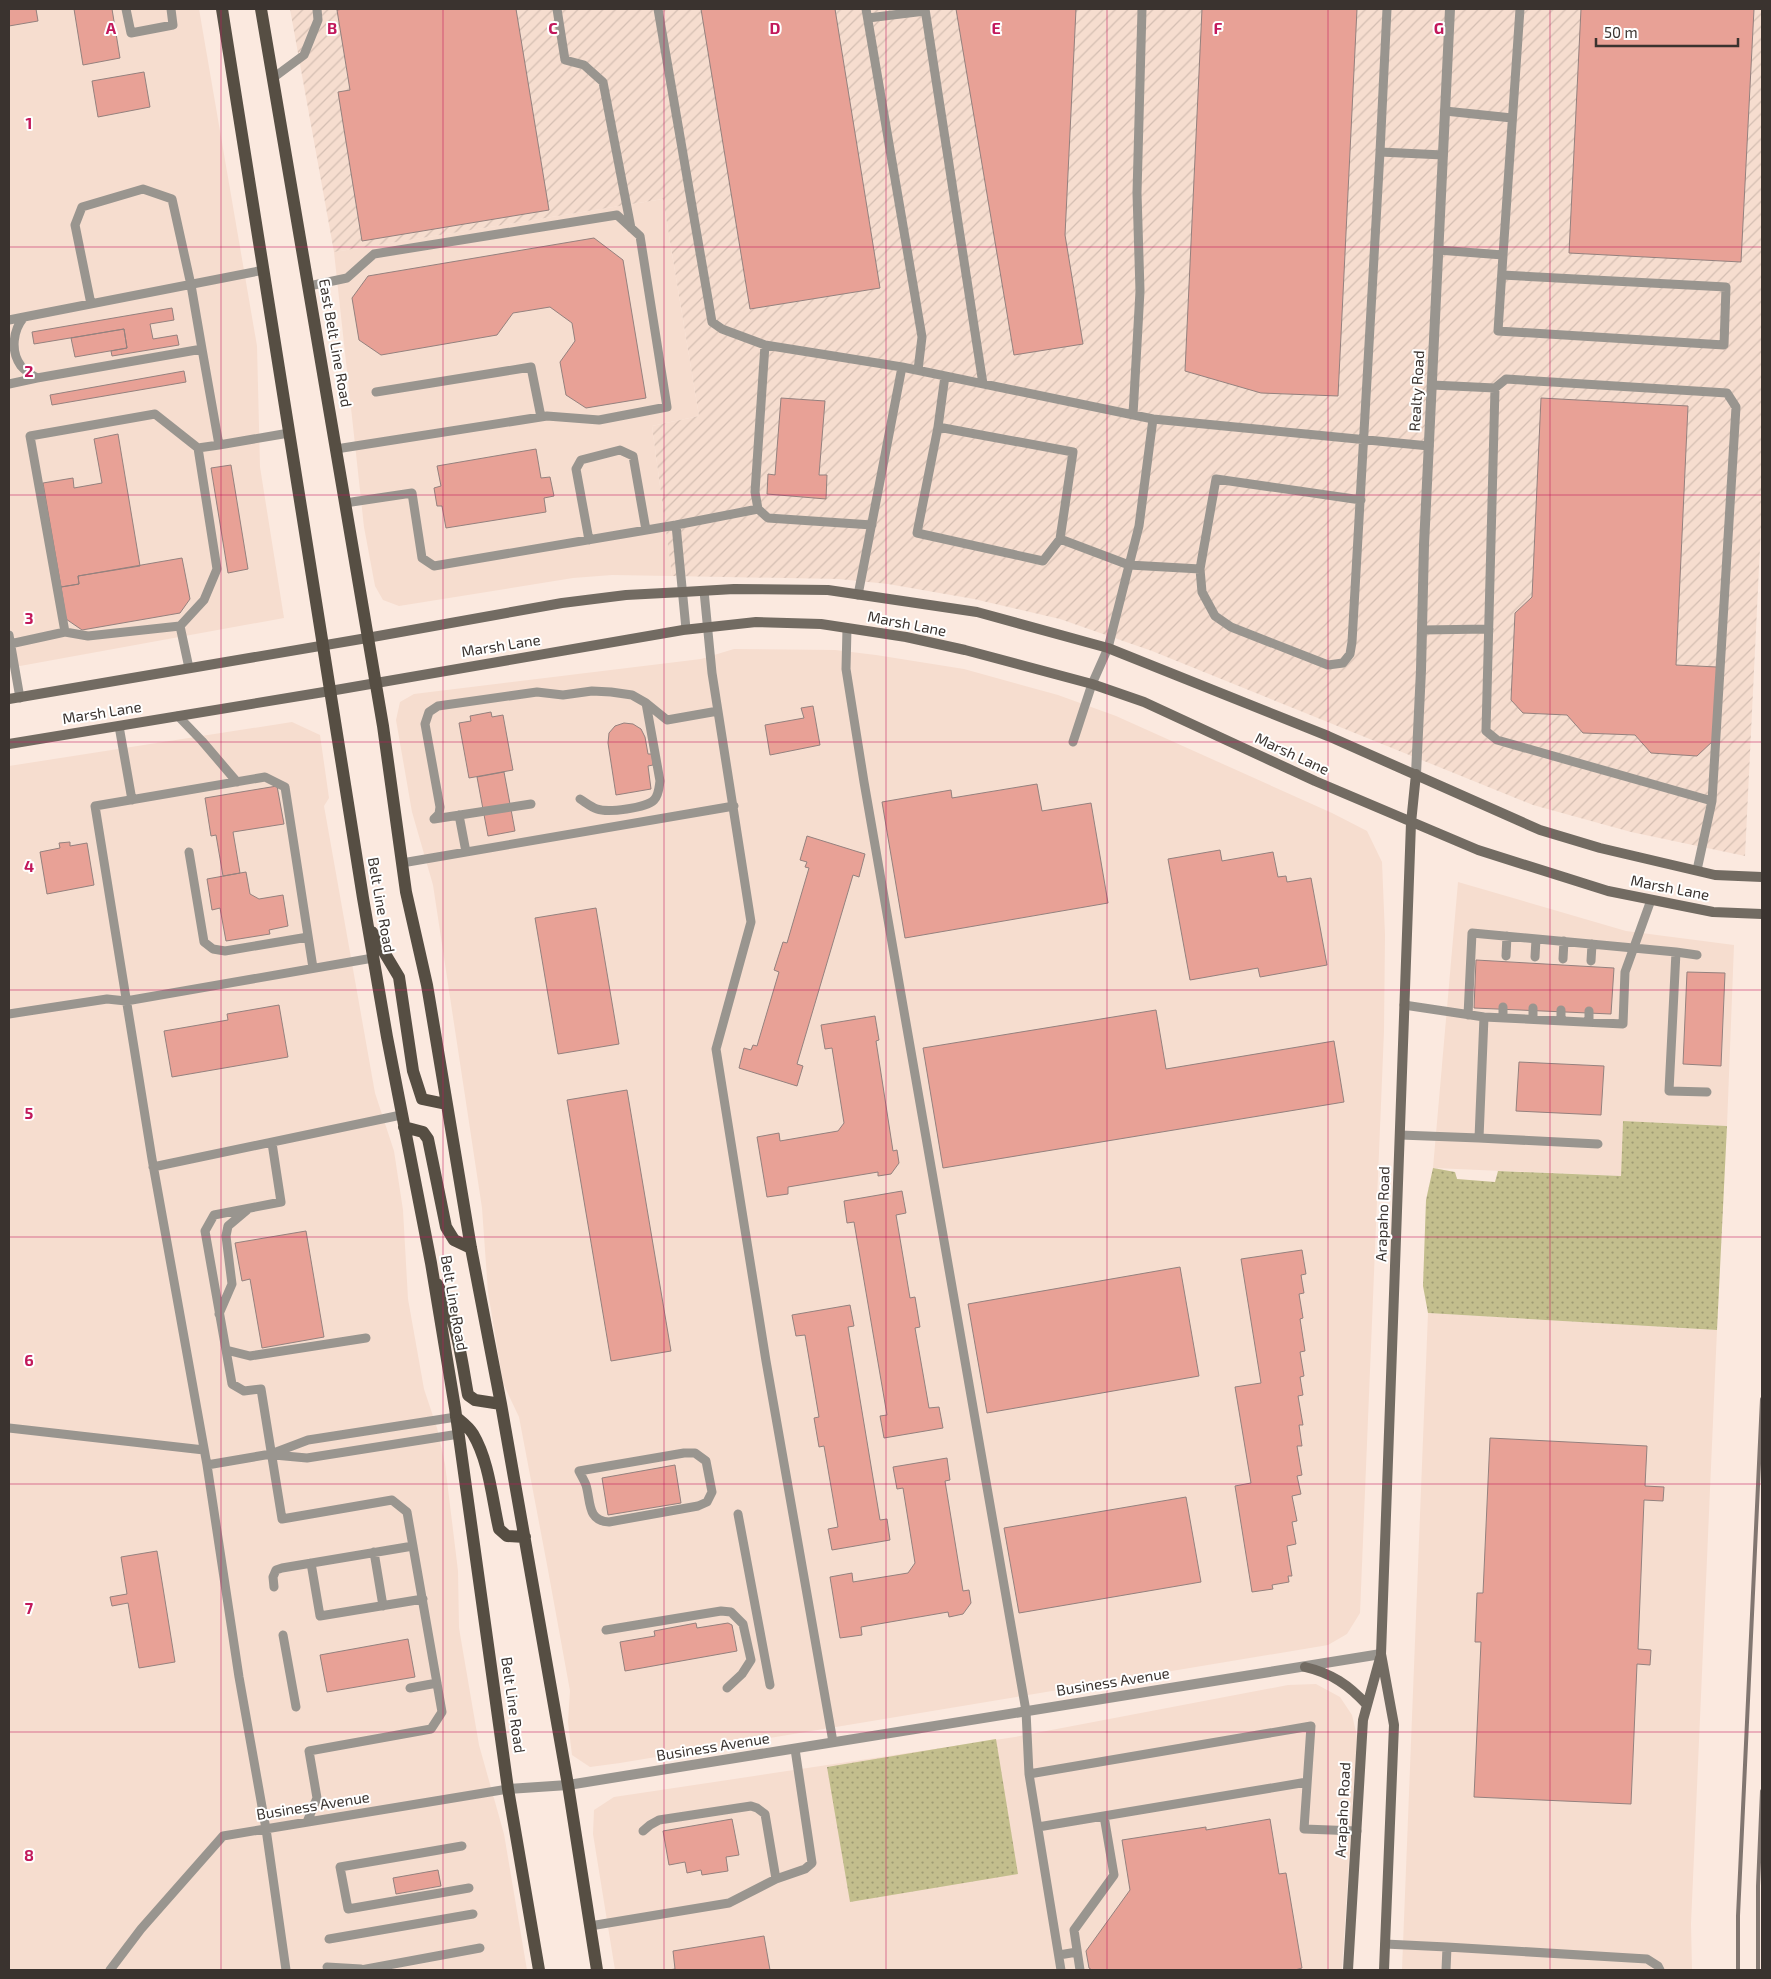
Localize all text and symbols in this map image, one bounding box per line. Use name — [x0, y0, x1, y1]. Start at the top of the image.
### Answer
scale bar — [1596, 15, 1738, 47]
text: A — [106, 18, 117, 37]
text: B — [327, 18, 337, 37]
text: C — [548, 18, 558, 37]
text: D — [770, 18, 781, 37]
text: E — [991, 18, 1001, 37]
text: F — [1214, 18, 1223, 37]
text: G — [1434, 18, 1444, 37]
text: 50 m — [1604, 23, 1638, 41]
text: 1 — [26, 113, 32, 132]
street label: East Belt Line Road — [316, 277, 356, 408]
street label: Realty Road — [1405, 350, 1427, 432]
text: 2 — [24, 361, 34, 380]
street label: Marsh Lane — [866, 607, 948, 639]
text: 3 — [24, 608, 34, 627]
street label: Marsh Lane — [460, 630, 542, 660]
street label: Marsh Lane — [61, 697, 143, 727]
street label: Marsh Lane — [1252, 728, 1332, 778]
text: 4 — [24, 856, 34, 875]
street label: Belt Line Road — [365, 856, 399, 954]
street label: Marsh Lane — [1629, 871, 1711, 903]
text: 5 — [25, 1103, 34, 1122]
street label: Arapaho Road — [1371, 1166, 1393, 1262]
street label: Belt Line Road — [438, 1254, 472, 1352]
text: 6 — [24, 1350, 34, 1369]
text: 7 — [25, 1598, 34, 1617]
street label: Belt Line Road — [498, 1656, 530, 1754]
street label: Business Avenue — [1055, 1663, 1171, 1699]
street label: Business Avenue — [655, 1728, 771, 1764]
street label: Arapaho Road — [1331, 1762, 1353, 1858]
street label: Business Avenue — [255, 1787, 371, 1823]
text: 8 — [24, 1845, 34, 1864]

